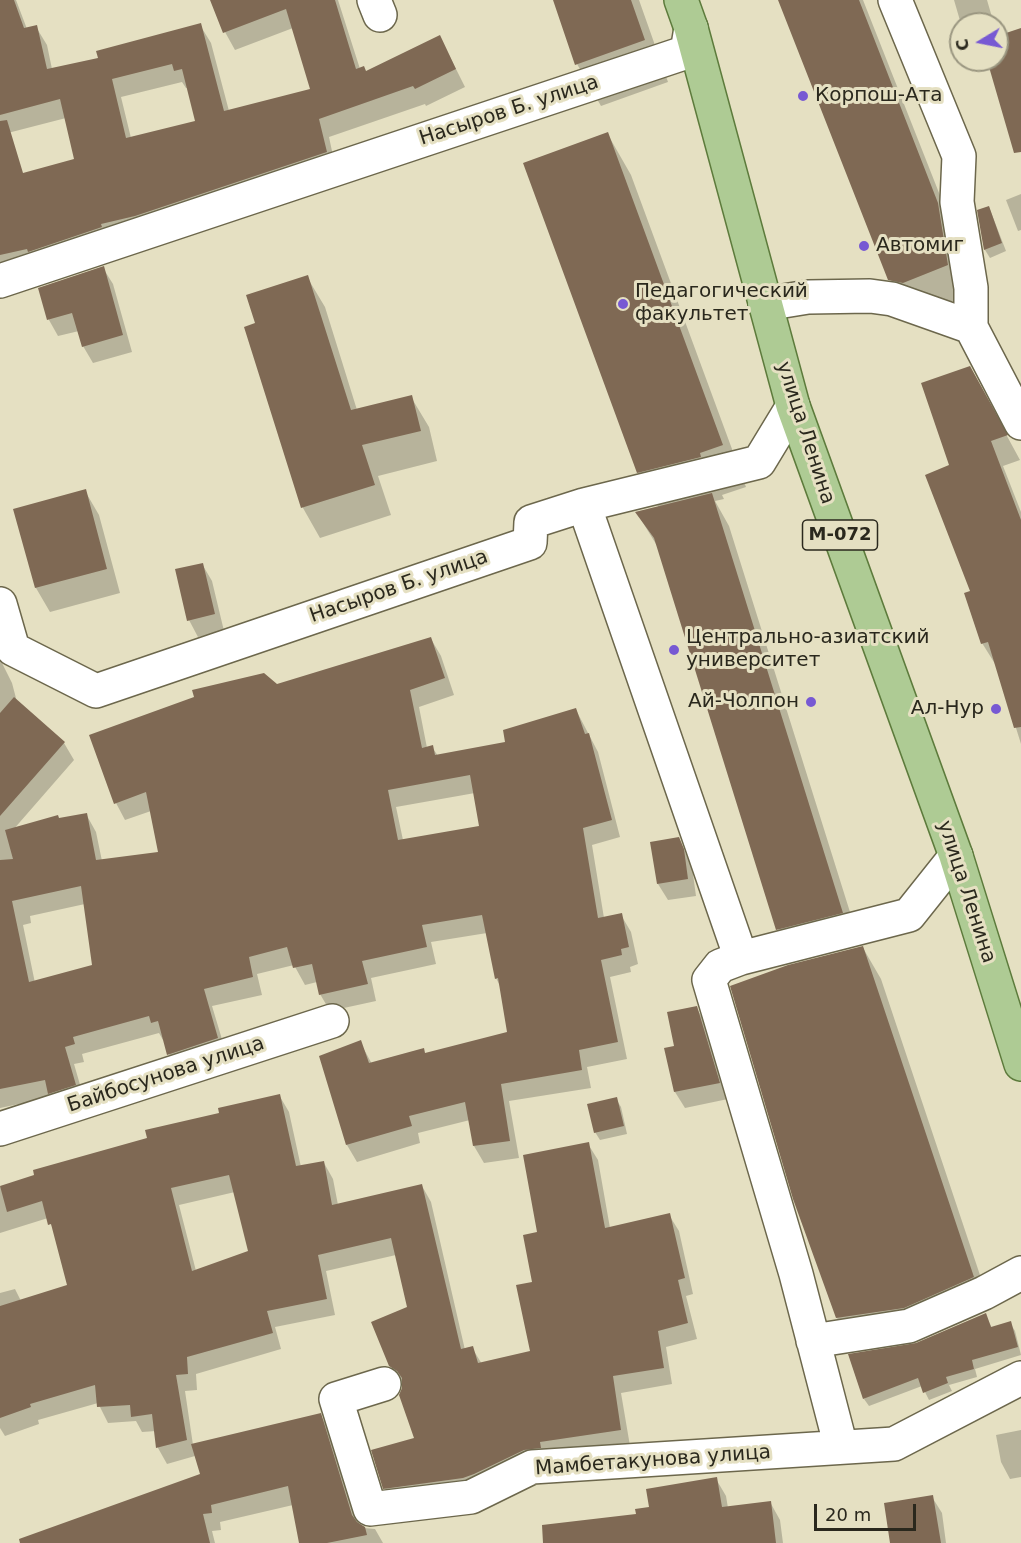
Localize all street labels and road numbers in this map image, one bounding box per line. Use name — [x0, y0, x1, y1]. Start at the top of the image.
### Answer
street label: Насыров Б. улица — [416, 71, 602, 151]
street label: улица Ленина — [771, 359, 839, 507]
road number: М-072 — [802, 520, 878, 550]
street label: Насыров Б. улица — [307, 545, 491, 629]
street label: улица Ленина — [932, 818, 1000, 966]
street label: Байбосунова улица — [65, 1032, 267, 1118]
street label: Мамбетакунова улица — [534, 1441, 772, 1481]

